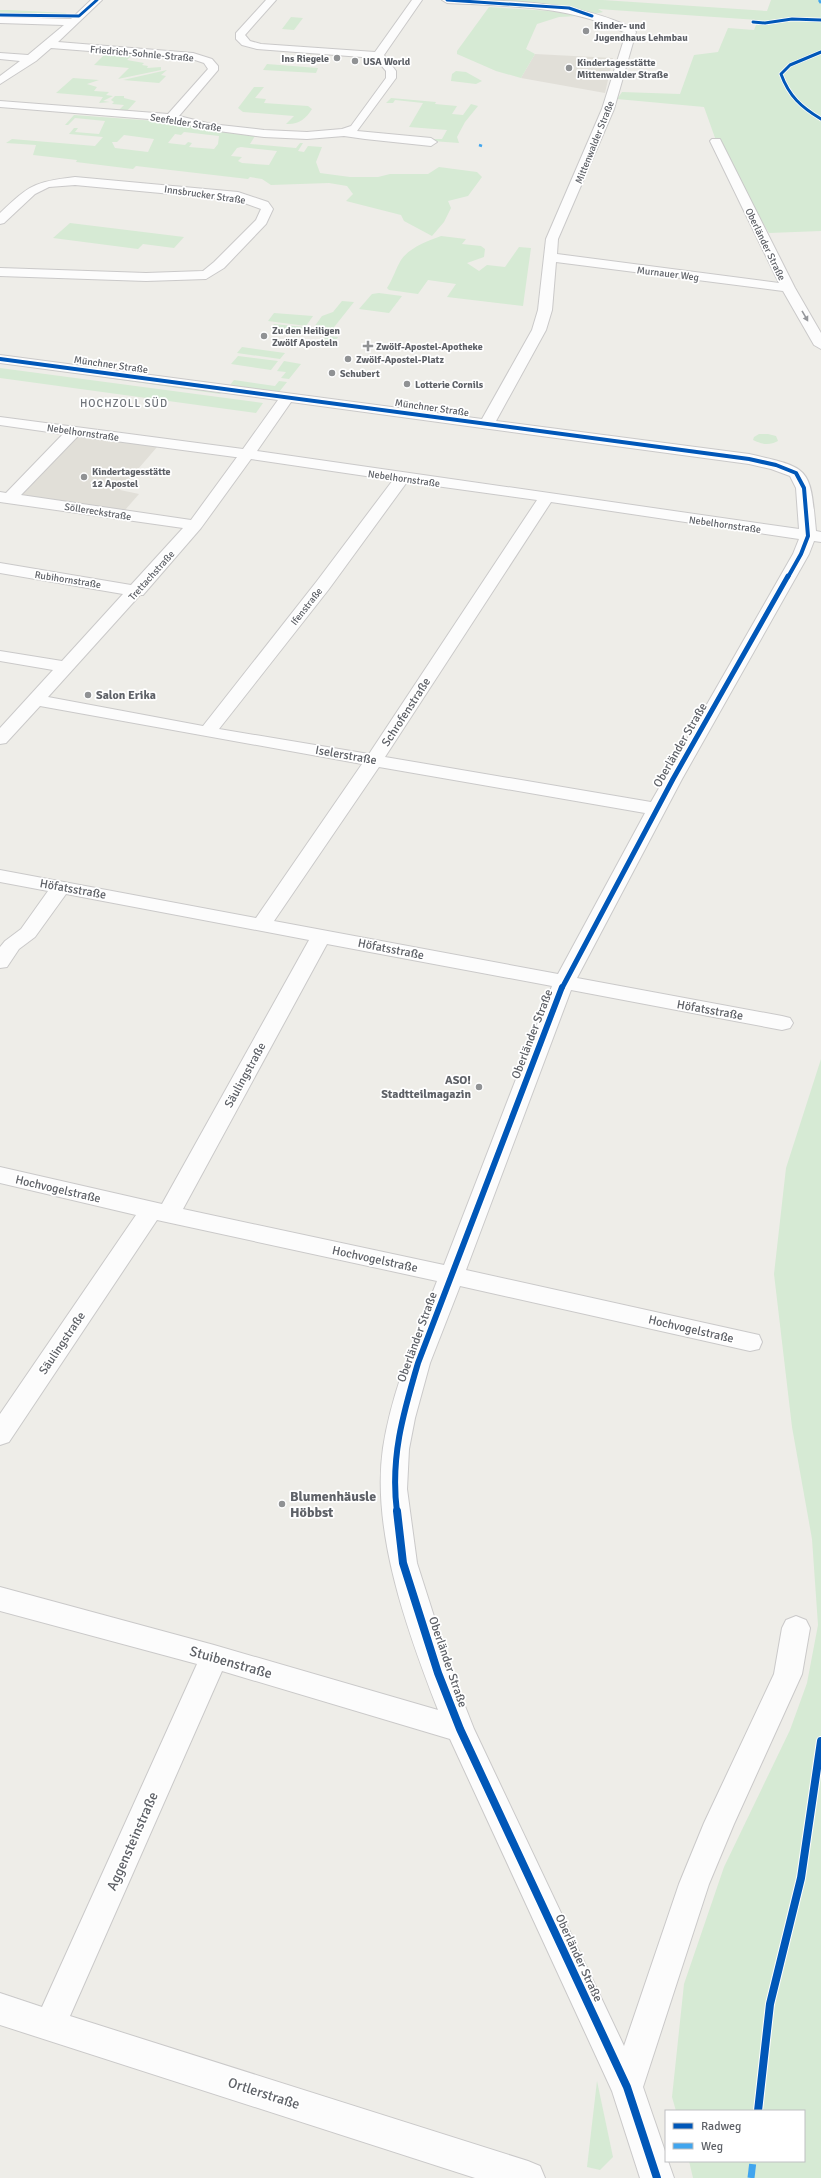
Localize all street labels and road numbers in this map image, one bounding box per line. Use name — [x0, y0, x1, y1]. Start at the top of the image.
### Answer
street label: Friedrich-Sohnle-Straße — [90, 43, 194, 65]
street label: Mittenwalder Straße — [573, 99, 617, 186]
street label: Seefelder Straße — [149, 111, 222, 135]
street label: Innsbrucker Straße — [163, 183, 246, 207]
street label: Oberländer Straße — [742, 206, 788, 283]
street label: Murnauer Weg — [636, 264, 700, 284]
street label: Münchner Straße — [73, 354, 149, 376]
street label: Münchner Straße — [394, 397, 470, 419]
street label: Nebelhornstraße — [46, 422, 120, 444]
street label: Nebelhornstraße — [367, 468, 441, 490]
street label: Söllereckstraße — [64, 501, 132, 523]
street label: Nebelhornstraße — [688, 514, 762, 536]
street label: Trettachstraße — [126, 548, 177, 603]
street label: Rubihornstraße — [34, 569, 102, 591]
street label: Ifenstraße — [288, 585, 325, 628]
street label: Schrofenstraße — [379, 675, 434, 750]
street label: Oberländer Straße — [650, 700, 711, 790]
street label: Iselerstraße — [314, 743, 378, 768]
street label: Höfatsstraße — [39, 876, 107, 903]
street label: Höfatsstraße — [357, 936, 425, 963]
street label: Oberländer Straße — [508, 987, 557, 1081]
street label: Höfatsstraße — [676, 997, 744, 1024]
street label: Säulingstraße — [221, 1040, 270, 1111]
street label: Hochvogelstraße — [14, 1172, 102, 1207]
street label: Hochvogelstraße — [331, 1243, 419, 1276]
street label: Oberländer Straße — [394, 1290, 441, 1384]
street label: Säulingstraße — [36, 1309, 89, 1377]
street label: Hochvogelstraße — [647, 1312, 735, 1347]
street label: Oberländer Straße — [425, 1615, 470, 1710]
street label: Stuibenstraße — [188, 1643, 274, 1682]
street label: Aggensteinstraße — [103, 1789, 162, 1893]
street label: Oberländer Straße — [552, 1912, 605, 2004]
street label: Ortlerstraße — [226, 2074, 302, 2113]

